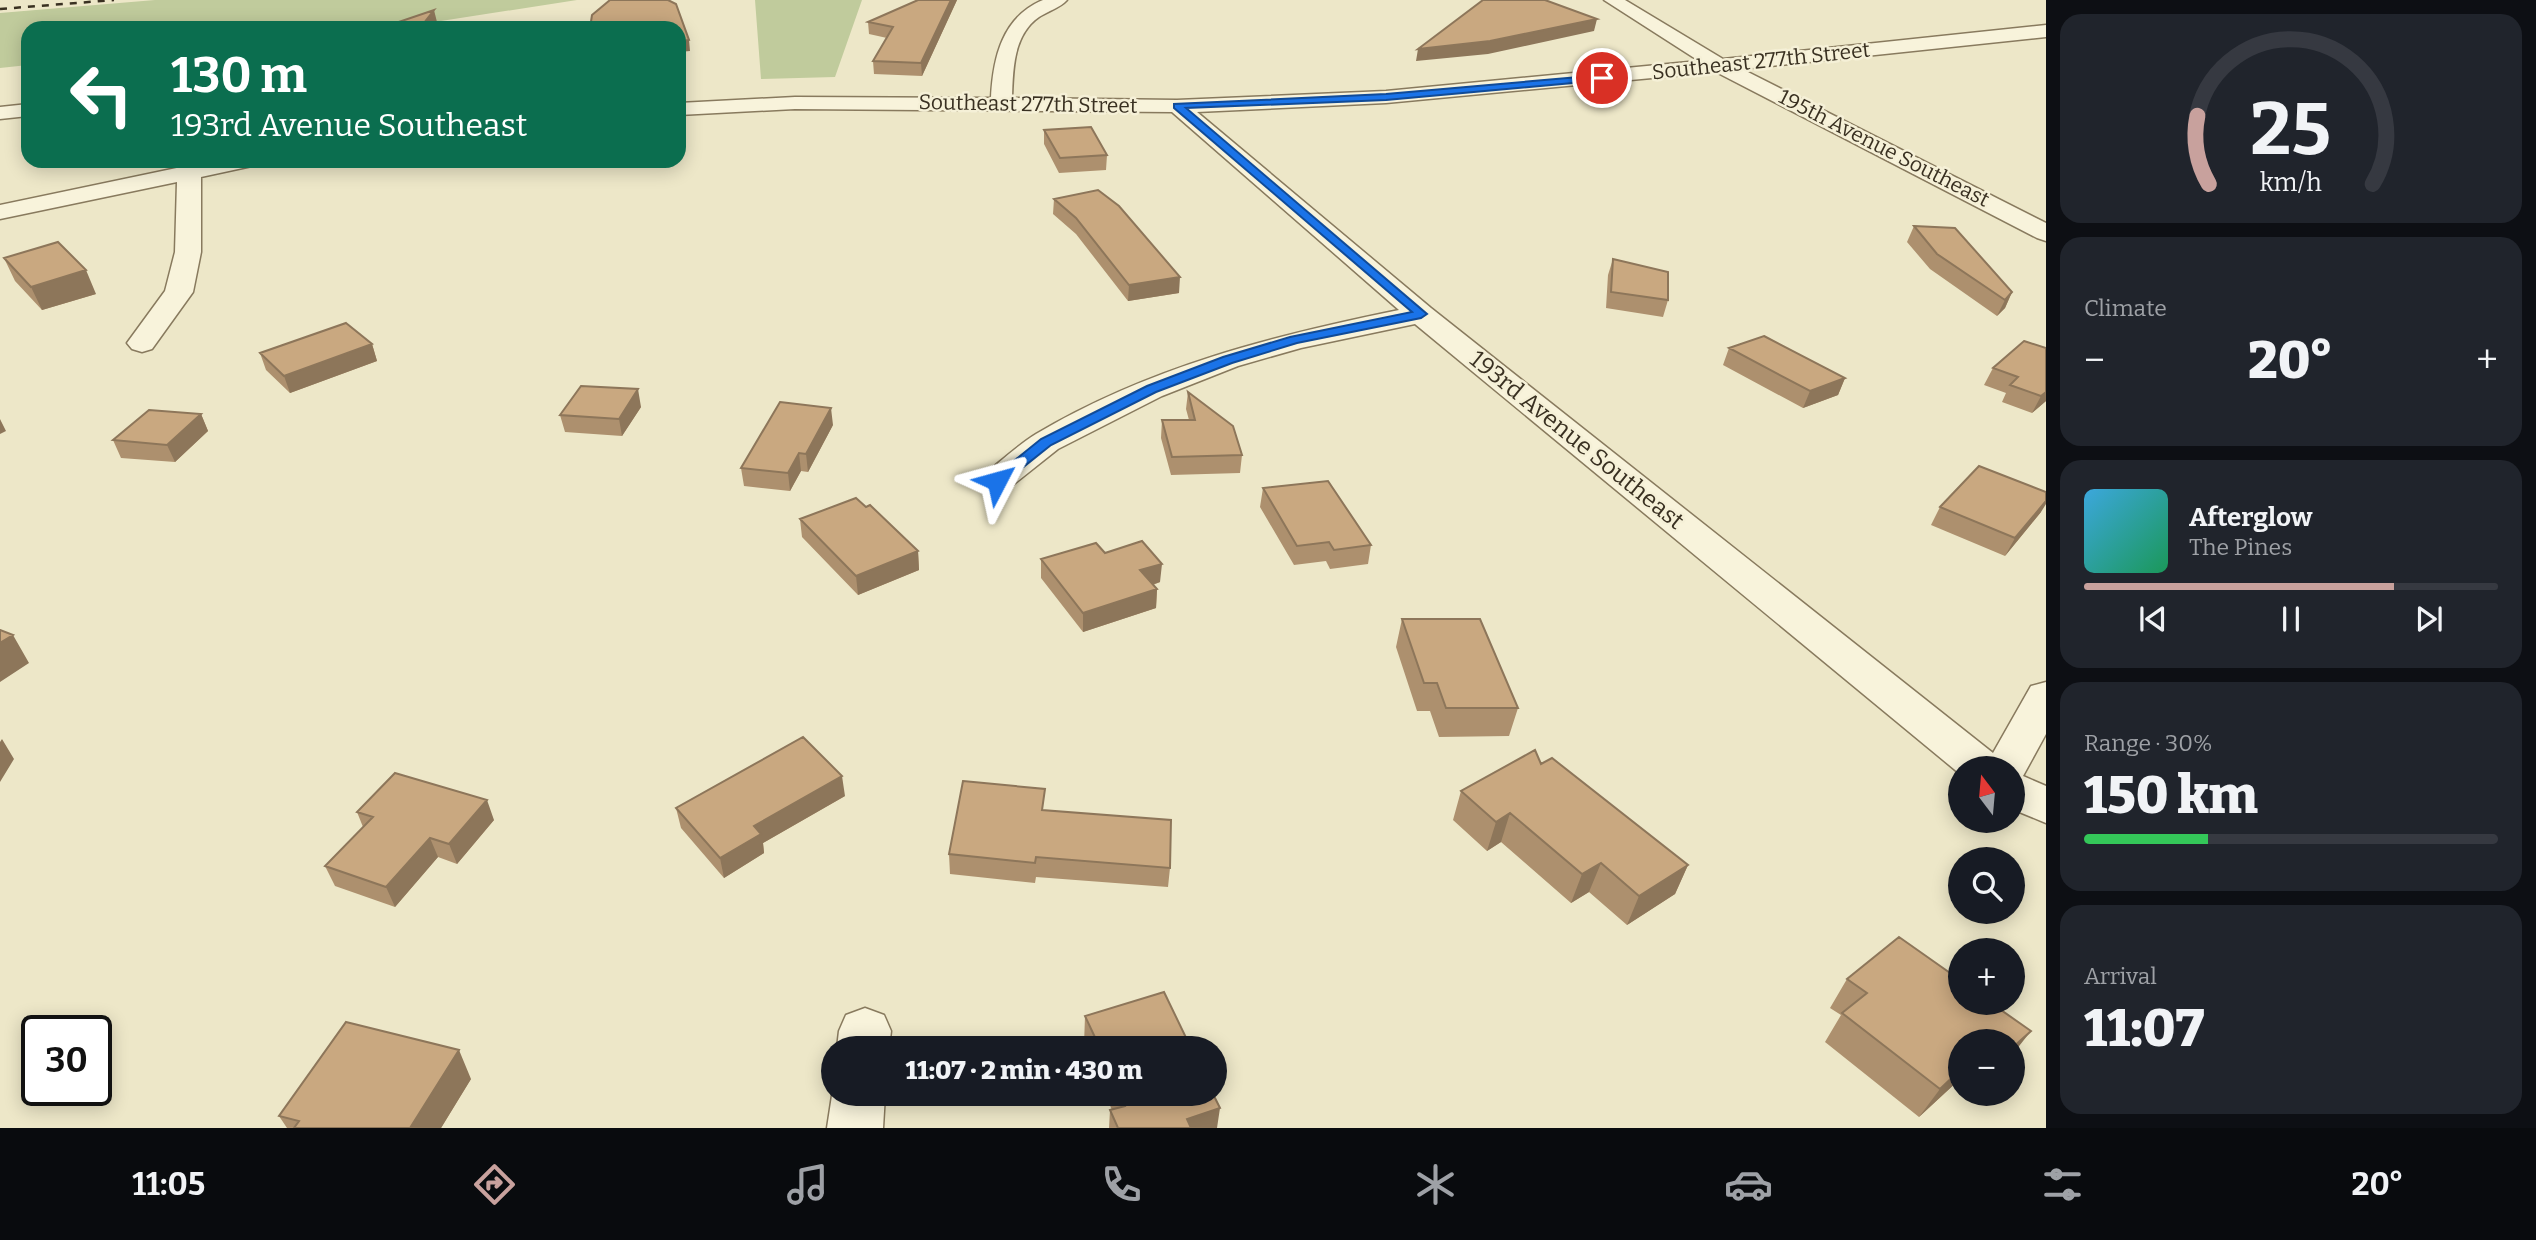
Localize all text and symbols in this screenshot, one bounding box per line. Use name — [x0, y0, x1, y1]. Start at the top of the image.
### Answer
street label: Southeast 277th Street — [1651, 37, 1872, 85]
text: 130 m — [171, 46, 307, 105]
pin — [1572, 48, 1632, 108]
icon: left — [56, 49, 147, 140]
icon: arrive — [1583, 59, 1621, 97]
street label: 195th Avenue Southeast — [1774, 83, 1994, 213]
text: 25 — [2251, 87, 2331, 174]
street label: Southeast 277th Street — [918, 89, 1138, 119]
text: 193rd Avenue Southeast — [171, 106, 527, 144]
text: km/h — [2260, 168, 2322, 198]
text: Climate — [2084, 294, 2167, 322]
text: 20° — [2248, 329, 2333, 392]
text: − — [2084, 337, 2105, 383]
text: + — [2476, 337, 2498, 383]
street label: 193rd Avenue Southeast — [1464, 345, 1690, 535]
position arrow — [960, 444, 1034, 518]
text: Afterglow — [2189, 502, 2312, 533]
text: The Pines — [2189, 533, 2292, 561]
icon: previous — [2134, 600, 2172, 638]
icon: pause — [2272, 600, 2310, 638]
icon: next — [2410, 600, 2448, 638]
text: Range · 30% — [2084, 729, 2212, 757]
north arrow — [1948, 756, 2025, 833]
map controls — [1948, 756, 2025, 1106]
text: 150 km — [2084, 764, 2258, 827]
button: search — [1948, 847, 2025, 924]
button: + — [1948, 938, 2025, 1015]
text: Arrival — [2084, 962, 2157, 990]
text: 11:07 — [2084, 997, 2204, 1060]
speed limit sign: 30 — [21, 1015, 112, 1106]
button: − — [1948, 1029, 2025, 1106]
text: 11:07 · 2 min · 430 m — [906, 1055, 1142, 1086]
icon: directions — [470, 1160, 519, 1209]
icon: music — [783, 1160, 832, 1209]
icon: phone — [1097, 1160, 1146, 1209]
icon: climate — [1411, 1160, 1460, 1209]
icon: car — [1724, 1160, 1773, 1209]
icon: filters — [2038, 1160, 2087, 1209]
text: 11:05 — [132, 1165, 205, 1203]
text: 20° — [2352, 1165, 2404, 1203]

